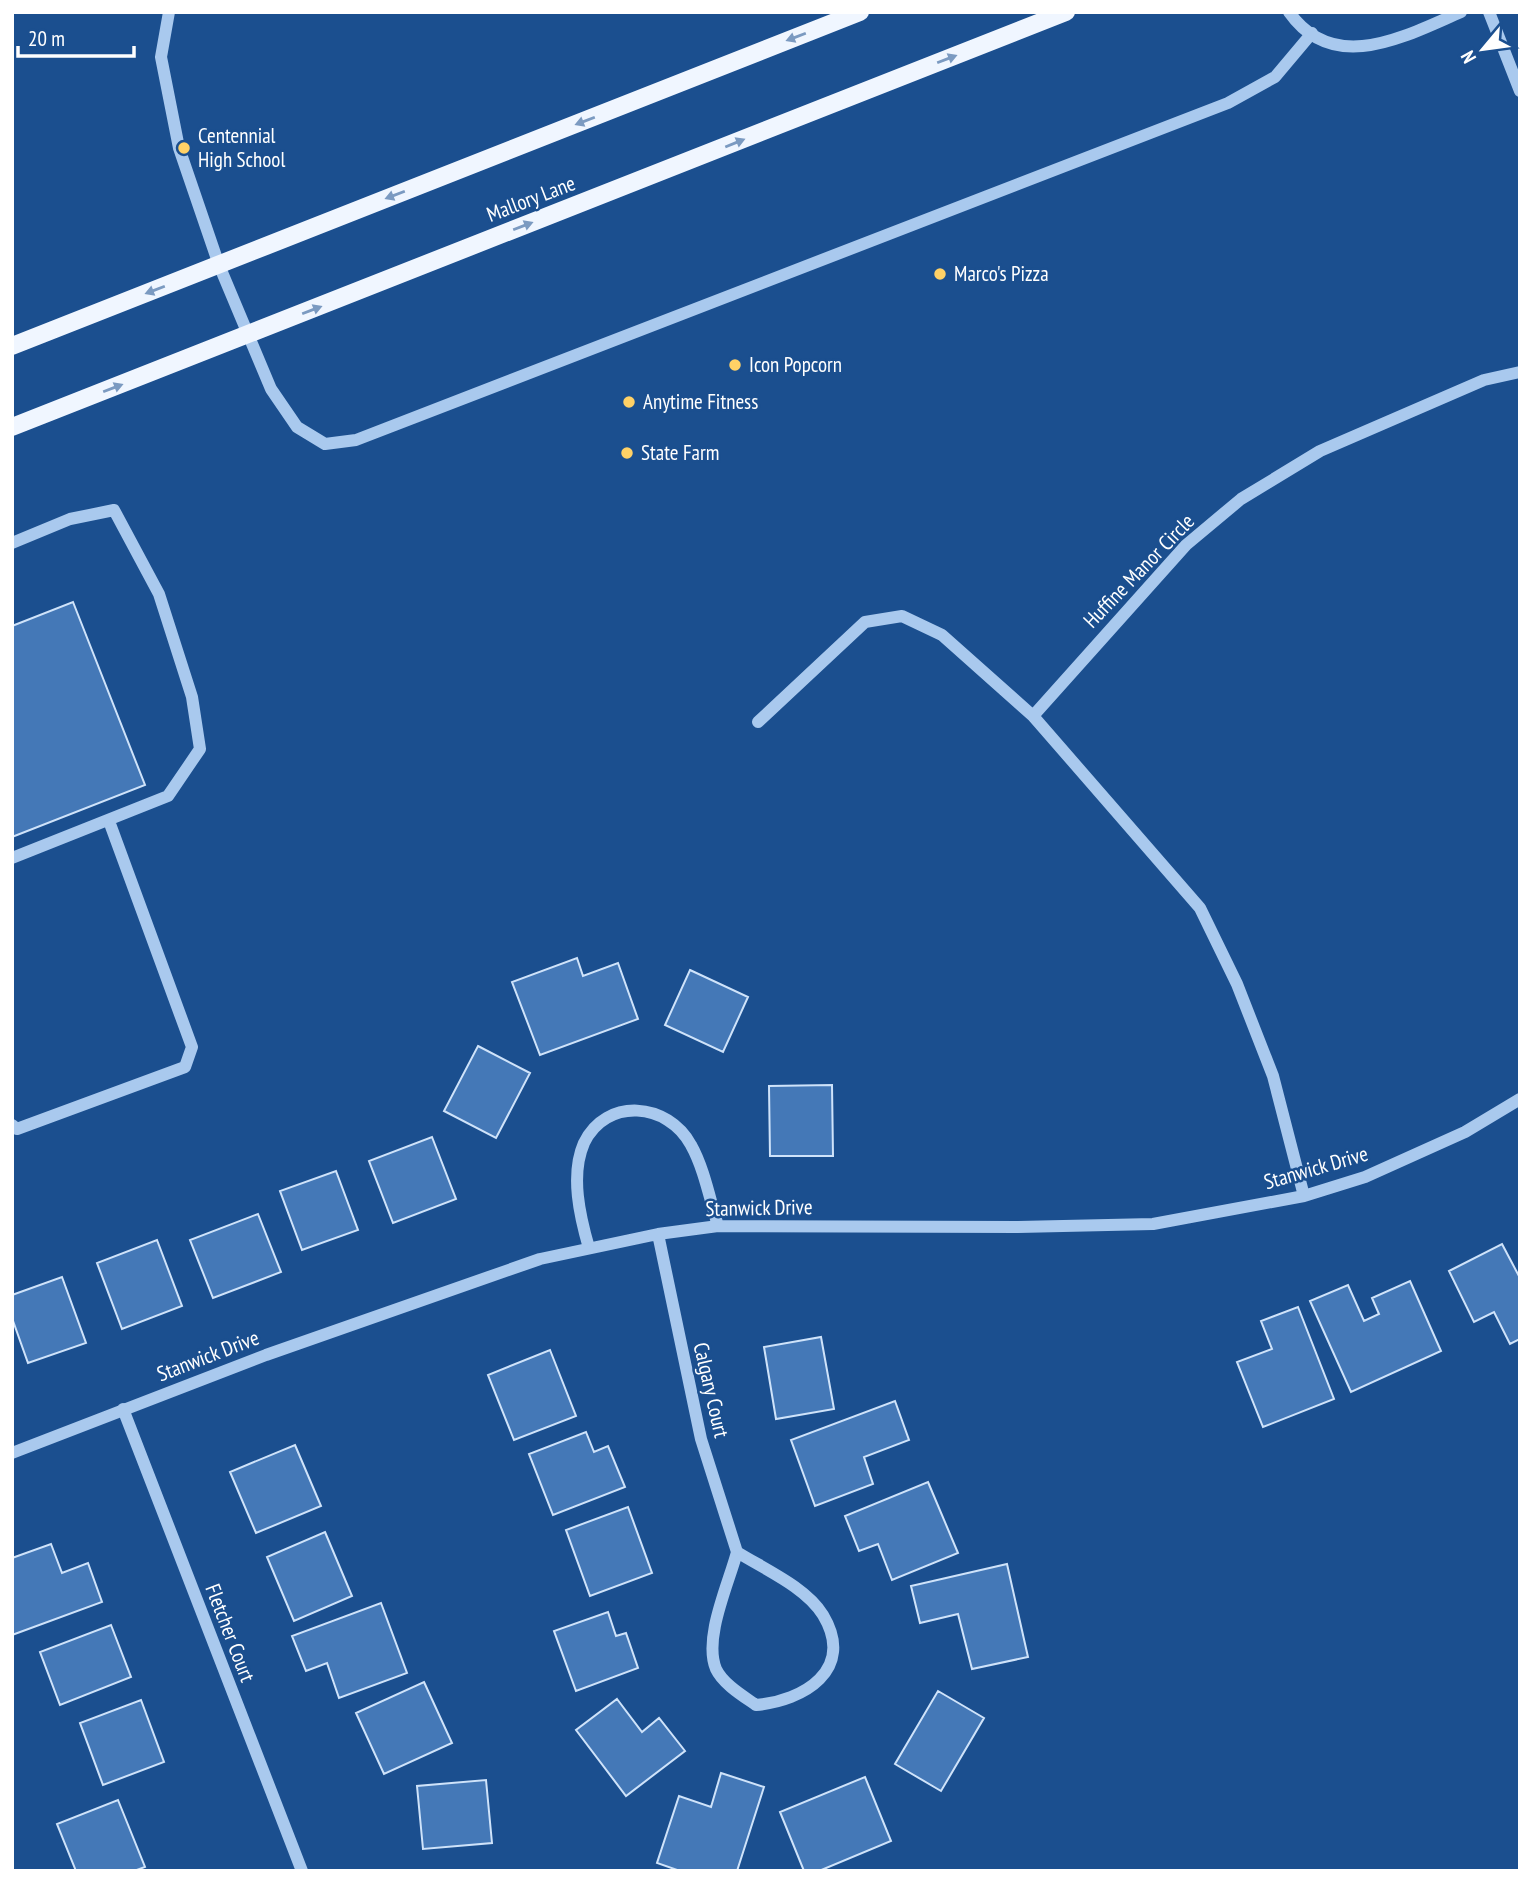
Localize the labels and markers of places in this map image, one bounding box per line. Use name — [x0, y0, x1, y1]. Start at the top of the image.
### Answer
place label: Centennial High School — [198, 122, 285, 173]
marker: Centennial High School — [176, 140, 192, 156]
place label: Marco's Pizza — [954, 260, 1049, 287]
marker: Marco's Pizza — [932, 266, 948, 282]
place label: Icon Popcorn — [749, 351, 842, 378]
marker: Icon Popcorn — [727, 357, 743, 373]
place label: Anytime Fitness — [643, 388, 758, 415]
marker: Anytime Fitness — [621, 394, 637, 410]
place label: State Farm — [641, 439, 719, 466]
marker: State Farm — [619, 445, 635, 461]

